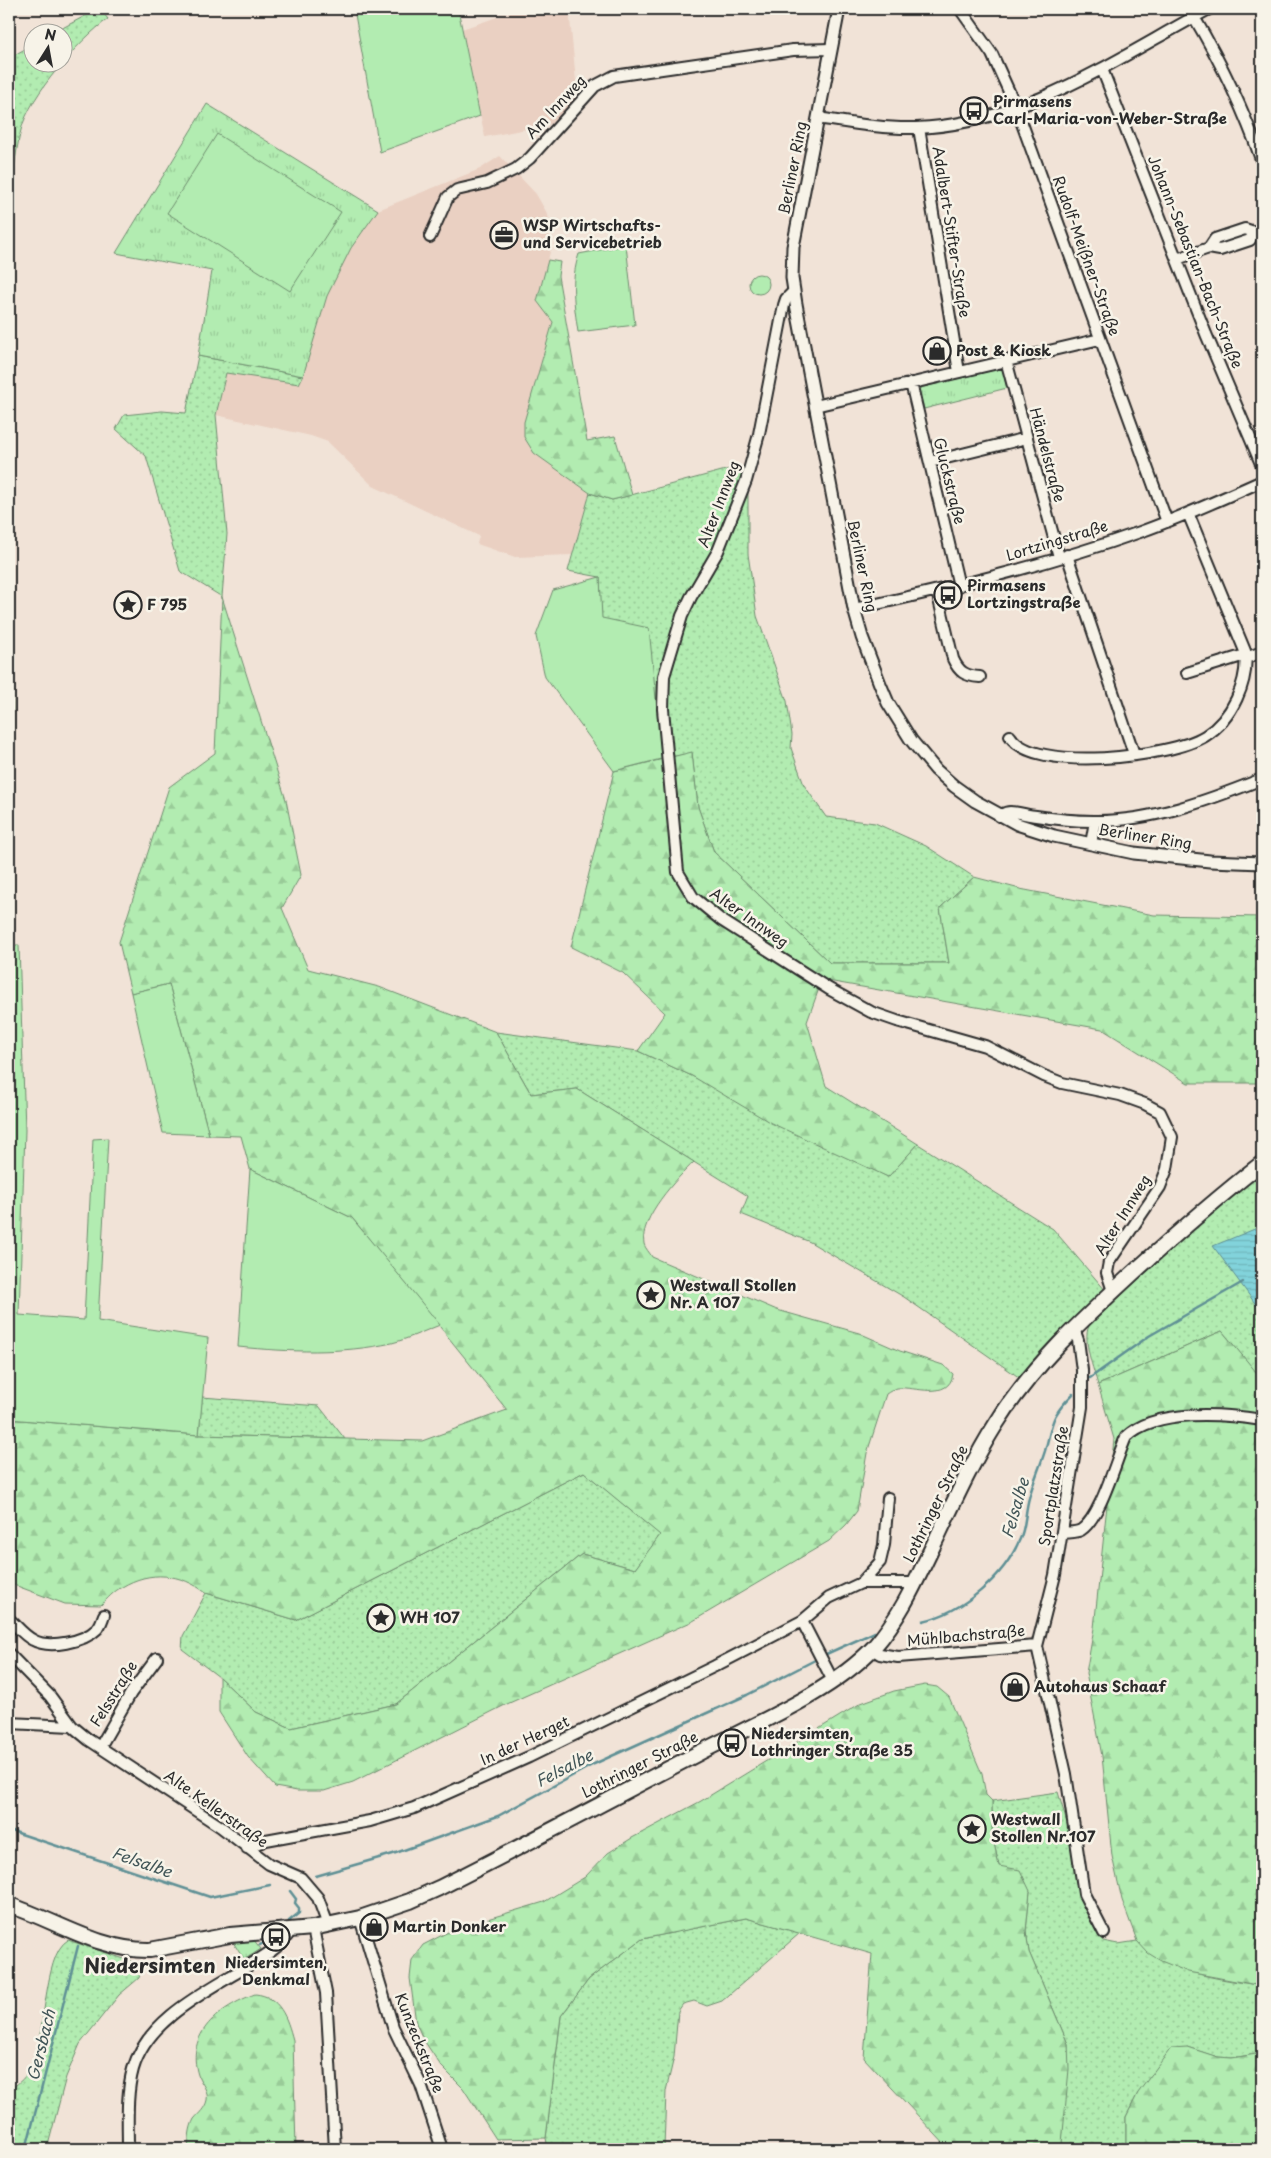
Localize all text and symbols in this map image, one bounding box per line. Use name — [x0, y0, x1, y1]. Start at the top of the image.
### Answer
north arrow — [22, 22, 72, 72]
text: N — [43, 23, 58, 46]
street label: Am Innweg — [519, 69, 591, 143]
place label: Pirmasens Carl-Maria-von-Weber-Straße — [993, 89, 1227, 129]
bus stop icon: Pirmasens Carl-Maria-von-Weber-Straße — [959, 96, 989, 126]
street label: Berliner Ring — [771, 119, 812, 216]
street label: Adalbert-Stifter-Straße — [928, 144, 977, 319]
street label: Johann-Sebastian-Bach-Straße — [1143, 151, 1250, 372]
street label: Rudolf-Meißner-Straße — [1048, 172, 1127, 339]
place label: WSP Wirtschafts- und Servicebetrieb — [523, 213, 662, 253]
office icon: WSP Wirtschafts- und Servicebetrieb — [489, 220, 519, 250]
shop icon: Post & Kiosk — [922, 336, 952, 366]
place label: Post & Kiosk — [956, 338, 1051, 361]
street label: Händelstraße — [1025, 405, 1072, 505]
street label: Gluckstraße — [929, 435, 972, 526]
street label: Alter Innweg — [690, 457, 745, 550]
street label: Lortzingstraße — [1003, 513, 1110, 566]
street label: Berliner Ring — [842, 517, 885, 614]
place label: Pirmasens Lortzingstraße — [967, 573, 1081, 613]
bus stop icon: Pirmasens Lortzingstraße — [933, 580, 963, 610]
place icon: F 795 — [113, 590, 143, 620]
place label: F 795 — [147, 592, 187, 615]
street label: Berliner Ring — [1097, 817, 1194, 854]
street label: Alter Innweg — [706, 881, 794, 952]
street label: Alter Innweg — [1088, 1169, 1156, 1259]
place label: Westwall Stollen Nr. A 107 — [670, 1273, 796, 1313]
place icon: Westwall Stollen Nr. A 107 — [636, 1280, 666, 1310]
street label: Sportplatzstraße — [1032, 1424, 1073, 1547]
street label: Lothringer Straße — [896, 1441, 973, 1566]
water label: Felsalbe — [994, 1474, 1034, 1541]
place icon: WH 107 — [366, 1603, 396, 1633]
place label: WH 107 — [400, 1605, 460, 1628]
street label: Mühlbachstraße — [906, 1618, 1026, 1651]
street label: Felsstraße — [83, 1656, 142, 1731]
shop icon: Autohaus Schaaf — [1000, 1672, 1030, 1702]
place label: Autohaus Schaaf — [1034, 1674, 1167, 1697]
street label: In der Herget — [476, 1709, 573, 1770]
place label: Niedersimten, Lothringer Straße 35 — [751, 1721, 913, 1761]
street label: Lothringer Straße — [577, 1724, 702, 1803]
bus stop icon: Niedersimten, Lothringer Straße 35 — [717, 1728, 747, 1758]
water label: Felsalbe — [531, 1741, 598, 1792]
street label: Alte Kellerstraße — [160, 1763, 274, 1852]
place label: Westwall Stollen Nr.107 — [991, 1807, 1096, 1847]
place icon: Westwall Stollen Nr.107 — [957, 1814, 987, 1844]
water label: Felsalbe — [109, 1840, 177, 1883]
shop icon: Martin Donker — [359, 1912, 389, 1942]
place label: Martin Donker — [393, 1914, 506, 1937]
bus stop icon: Niedersimten, Denkmal — [261, 1922, 291, 1952]
district label: Niedersimten — [84, 1950, 216, 1980]
place label: Niedersimten, Denkmal — [225, 1950, 327, 1990]
street label: Kunzeckstraße — [390, 1989, 451, 2096]
water label: Gersbach — [20, 2006, 61, 2083]

